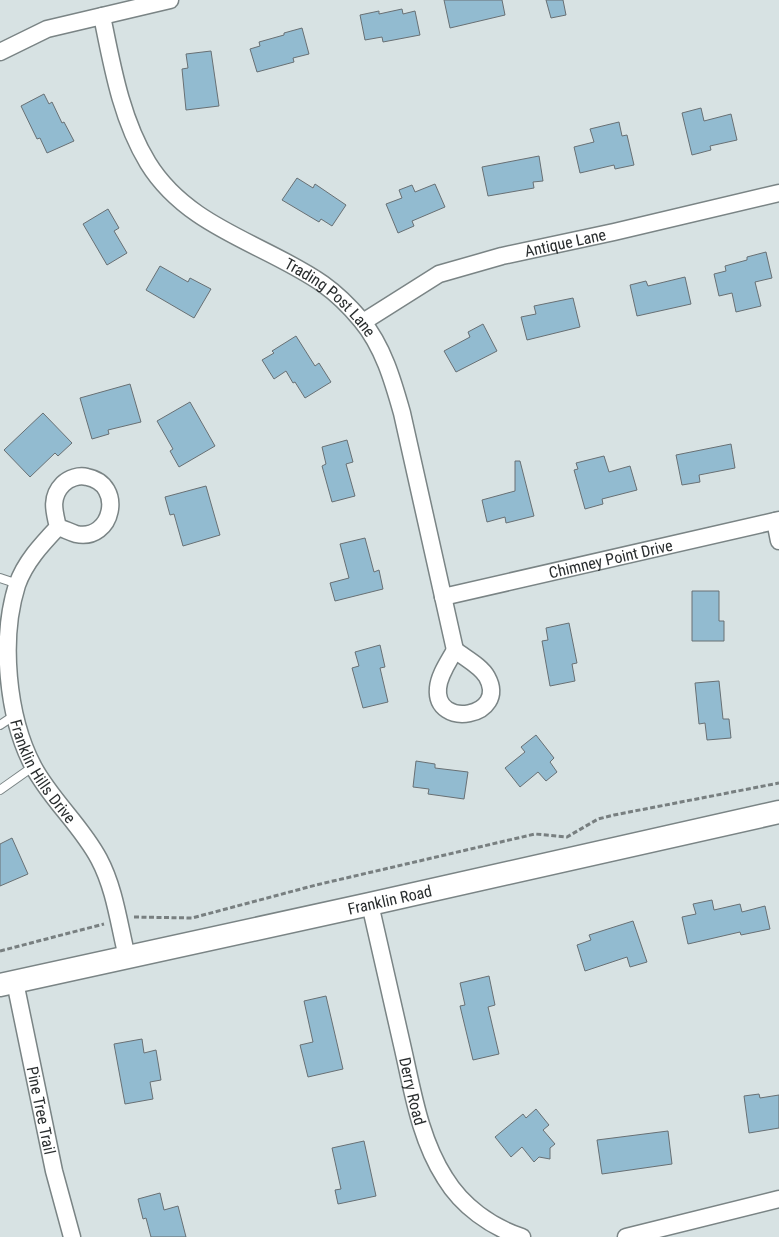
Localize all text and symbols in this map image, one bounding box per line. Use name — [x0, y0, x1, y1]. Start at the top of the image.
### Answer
street label: Antique Lane — [523, 224, 608, 260]
street label: Trading Post Lane — [281, 254, 380, 340]
street label: Chimney Point Drive — [547, 535, 674, 582]
street label: Franklin Hills Drive — [7, 717, 80, 827]
street label: Franklin Road — [346, 881, 434, 918]
street label: Derry Road — [396, 1056, 430, 1127]
street label: Pine Tree Trail — [23, 1065, 60, 1156]

